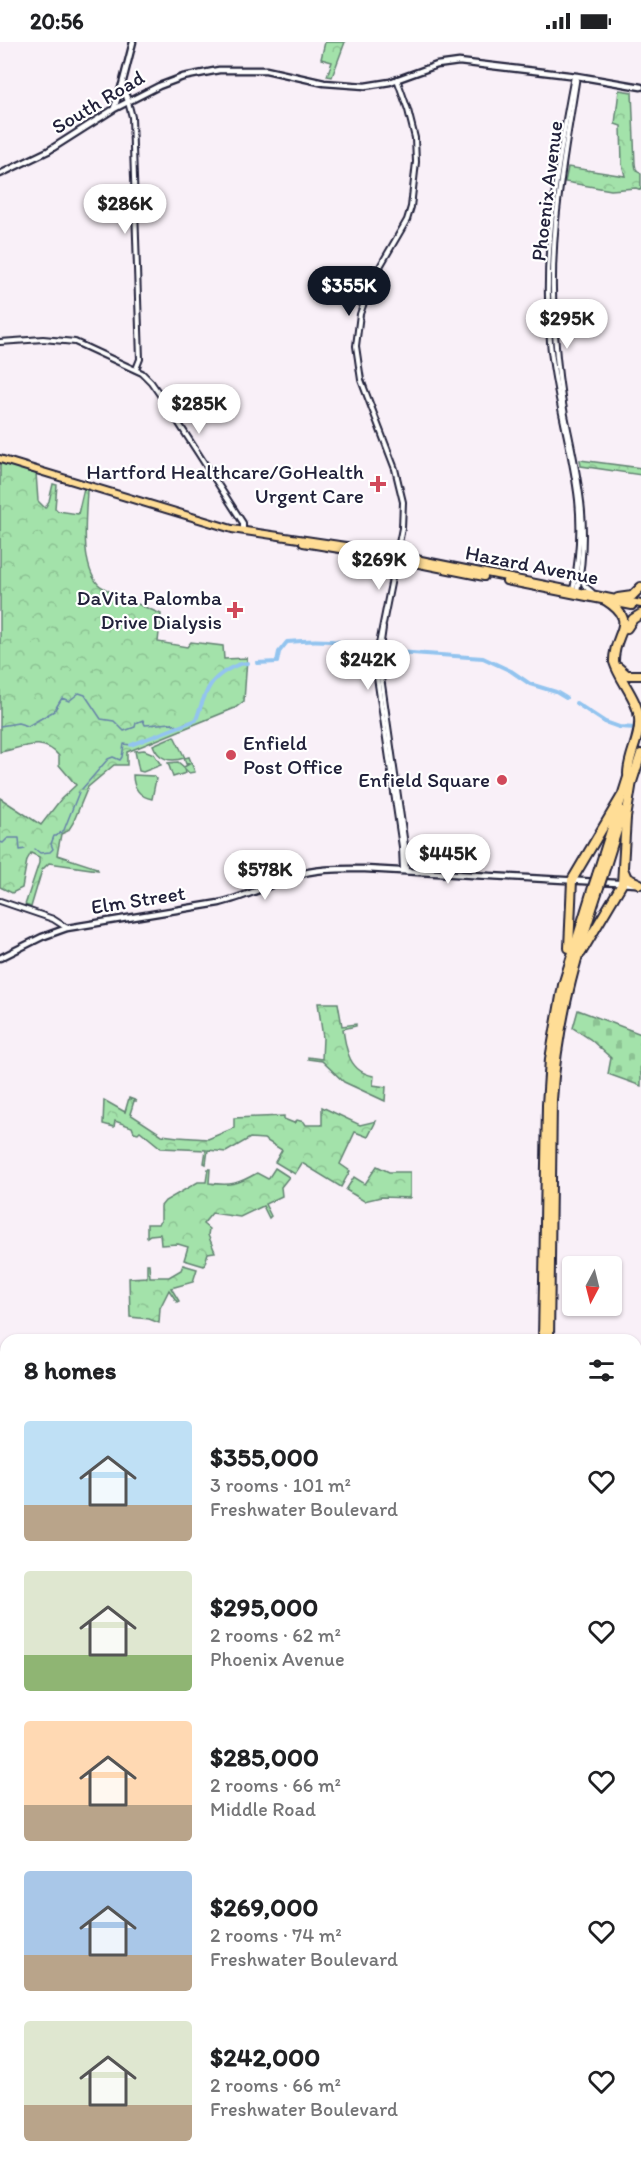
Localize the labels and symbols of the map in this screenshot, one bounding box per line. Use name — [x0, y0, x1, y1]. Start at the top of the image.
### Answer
street label: South Road — [47, 64, 149, 139]
street label: Phoenix Avenue — [525, 119, 568, 263]
pin: $286K — [83, 184, 167, 235]
pin: $355K — [307, 266, 391, 317]
pin: $295K — [525, 299, 609, 350]
pin: $285K — [157, 384, 241, 435]
place label: Hartford Healthcare/GoHealth Urgent Care — [86, 459, 364, 508]
marker: Hartford Healthcare/GoHealth Urgent Care — [369, 475, 387, 493]
street label: Hazard Avenue — [463, 539, 601, 590]
pin: $269K — [337, 540, 421, 591]
place label: DaVita Palomba Drive Dialysis — [77, 585, 222, 634]
marker: DaVita Palomba Drive Dialysis — [226, 601, 244, 619]
pin: $242K — [326, 640, 410, 691]
place label: Enfield Post Office — [243, 730, 343, 779]
marker: Enfield Post Office — [224, 748, 238, 762]
place label: Enfield Square — [358, 767, 490, 792]
marker: Enfield Square — [495, 773, 509, 787]
pin: $445K — [406, 834, 490, 885]
pin: $578K — [223, 850, 307, 901]
street label: Elm Street — [89, 880, 187, 919]
north arrow — [562, 1256, 622, 1316]

